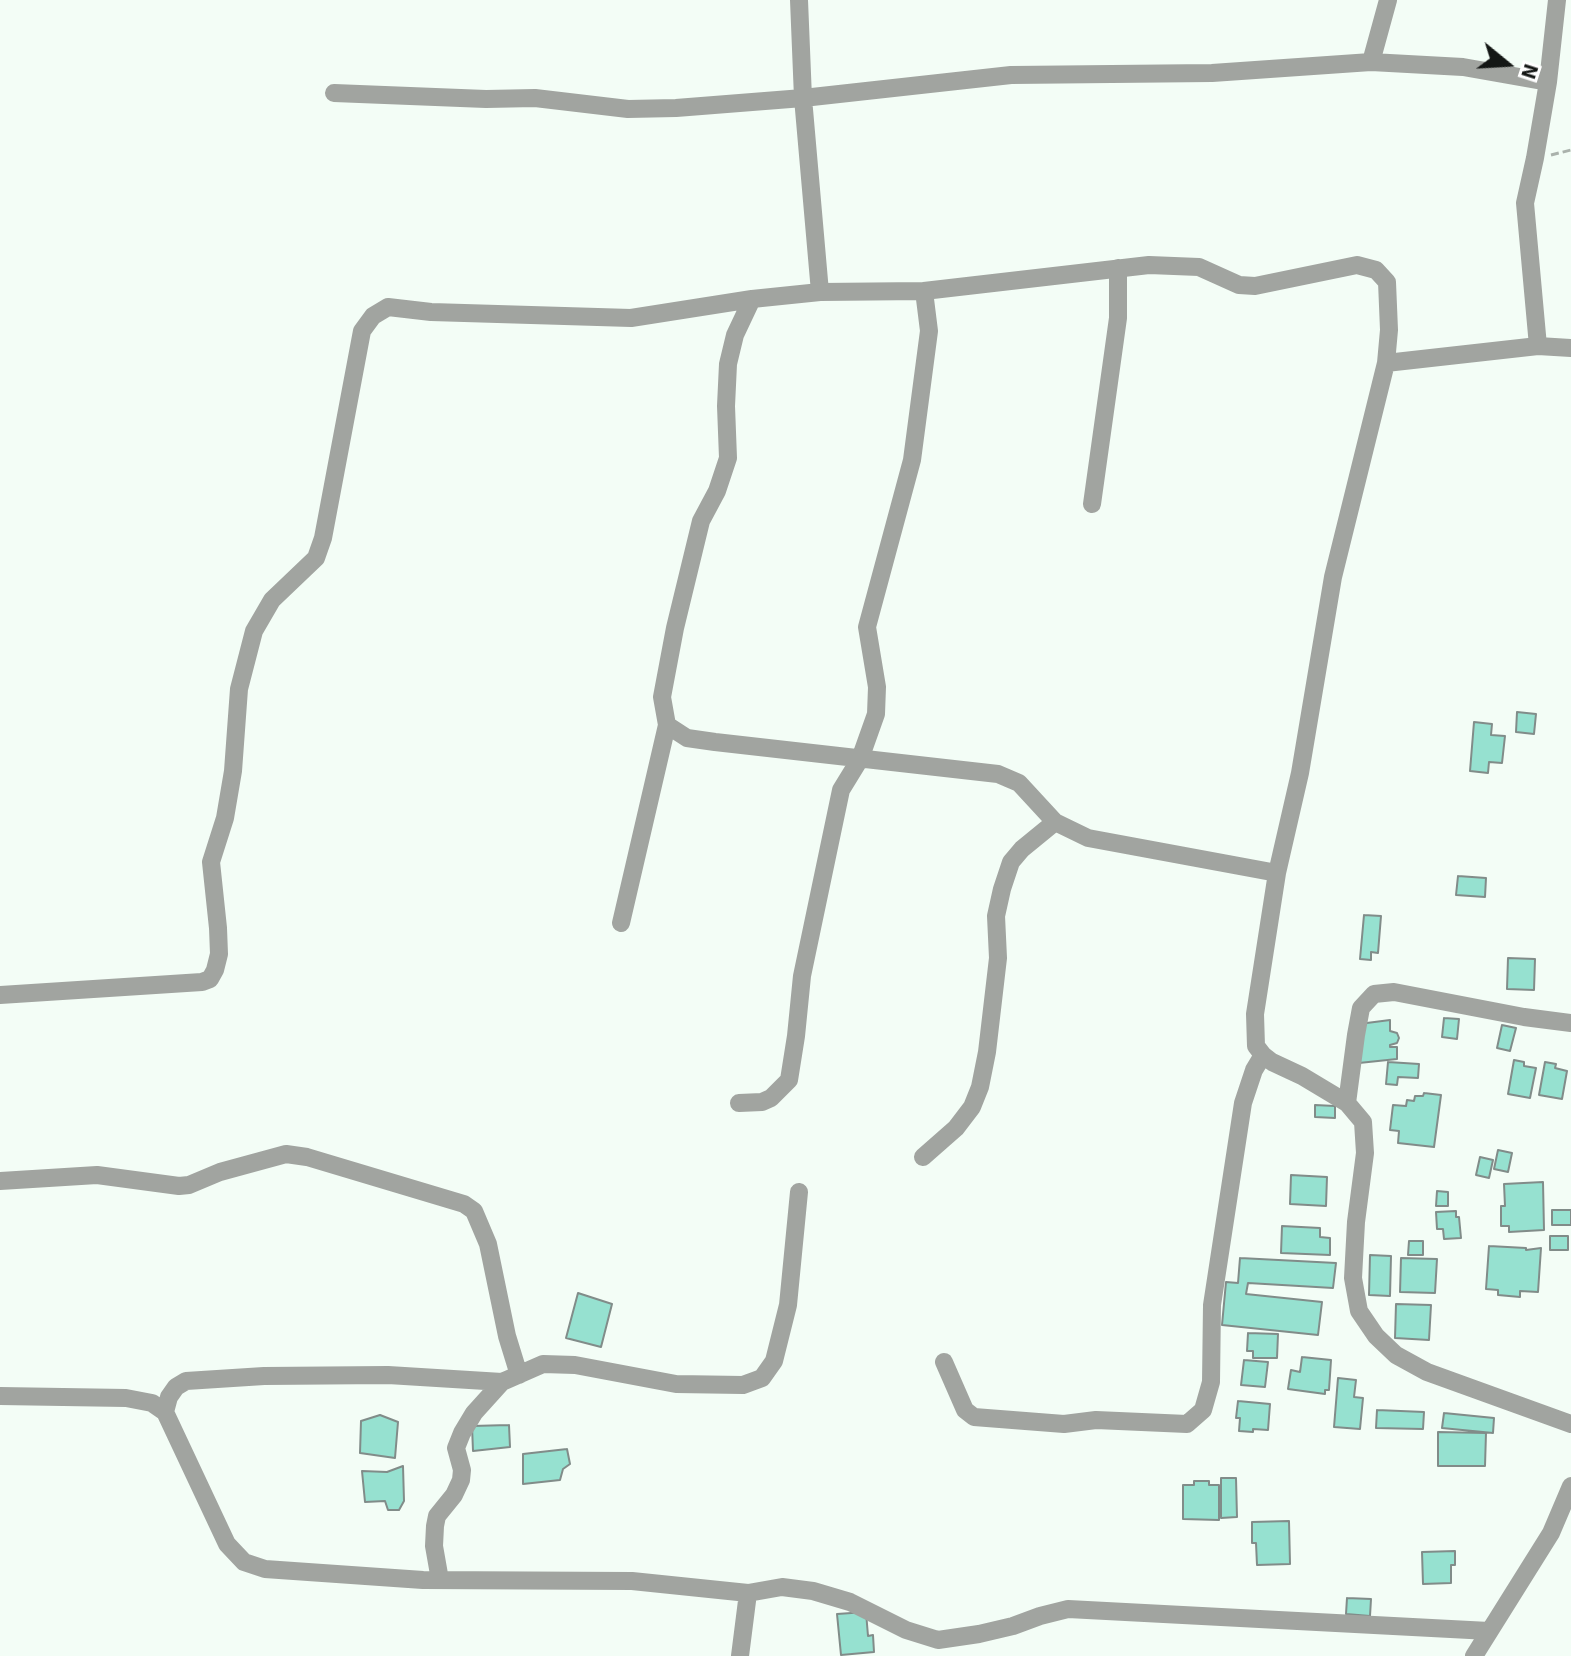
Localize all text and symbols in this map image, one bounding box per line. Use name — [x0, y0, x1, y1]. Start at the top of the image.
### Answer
north arrow — [1467, 24, 1547, 104]
text: N — [1512, 60, 1547, 83]

